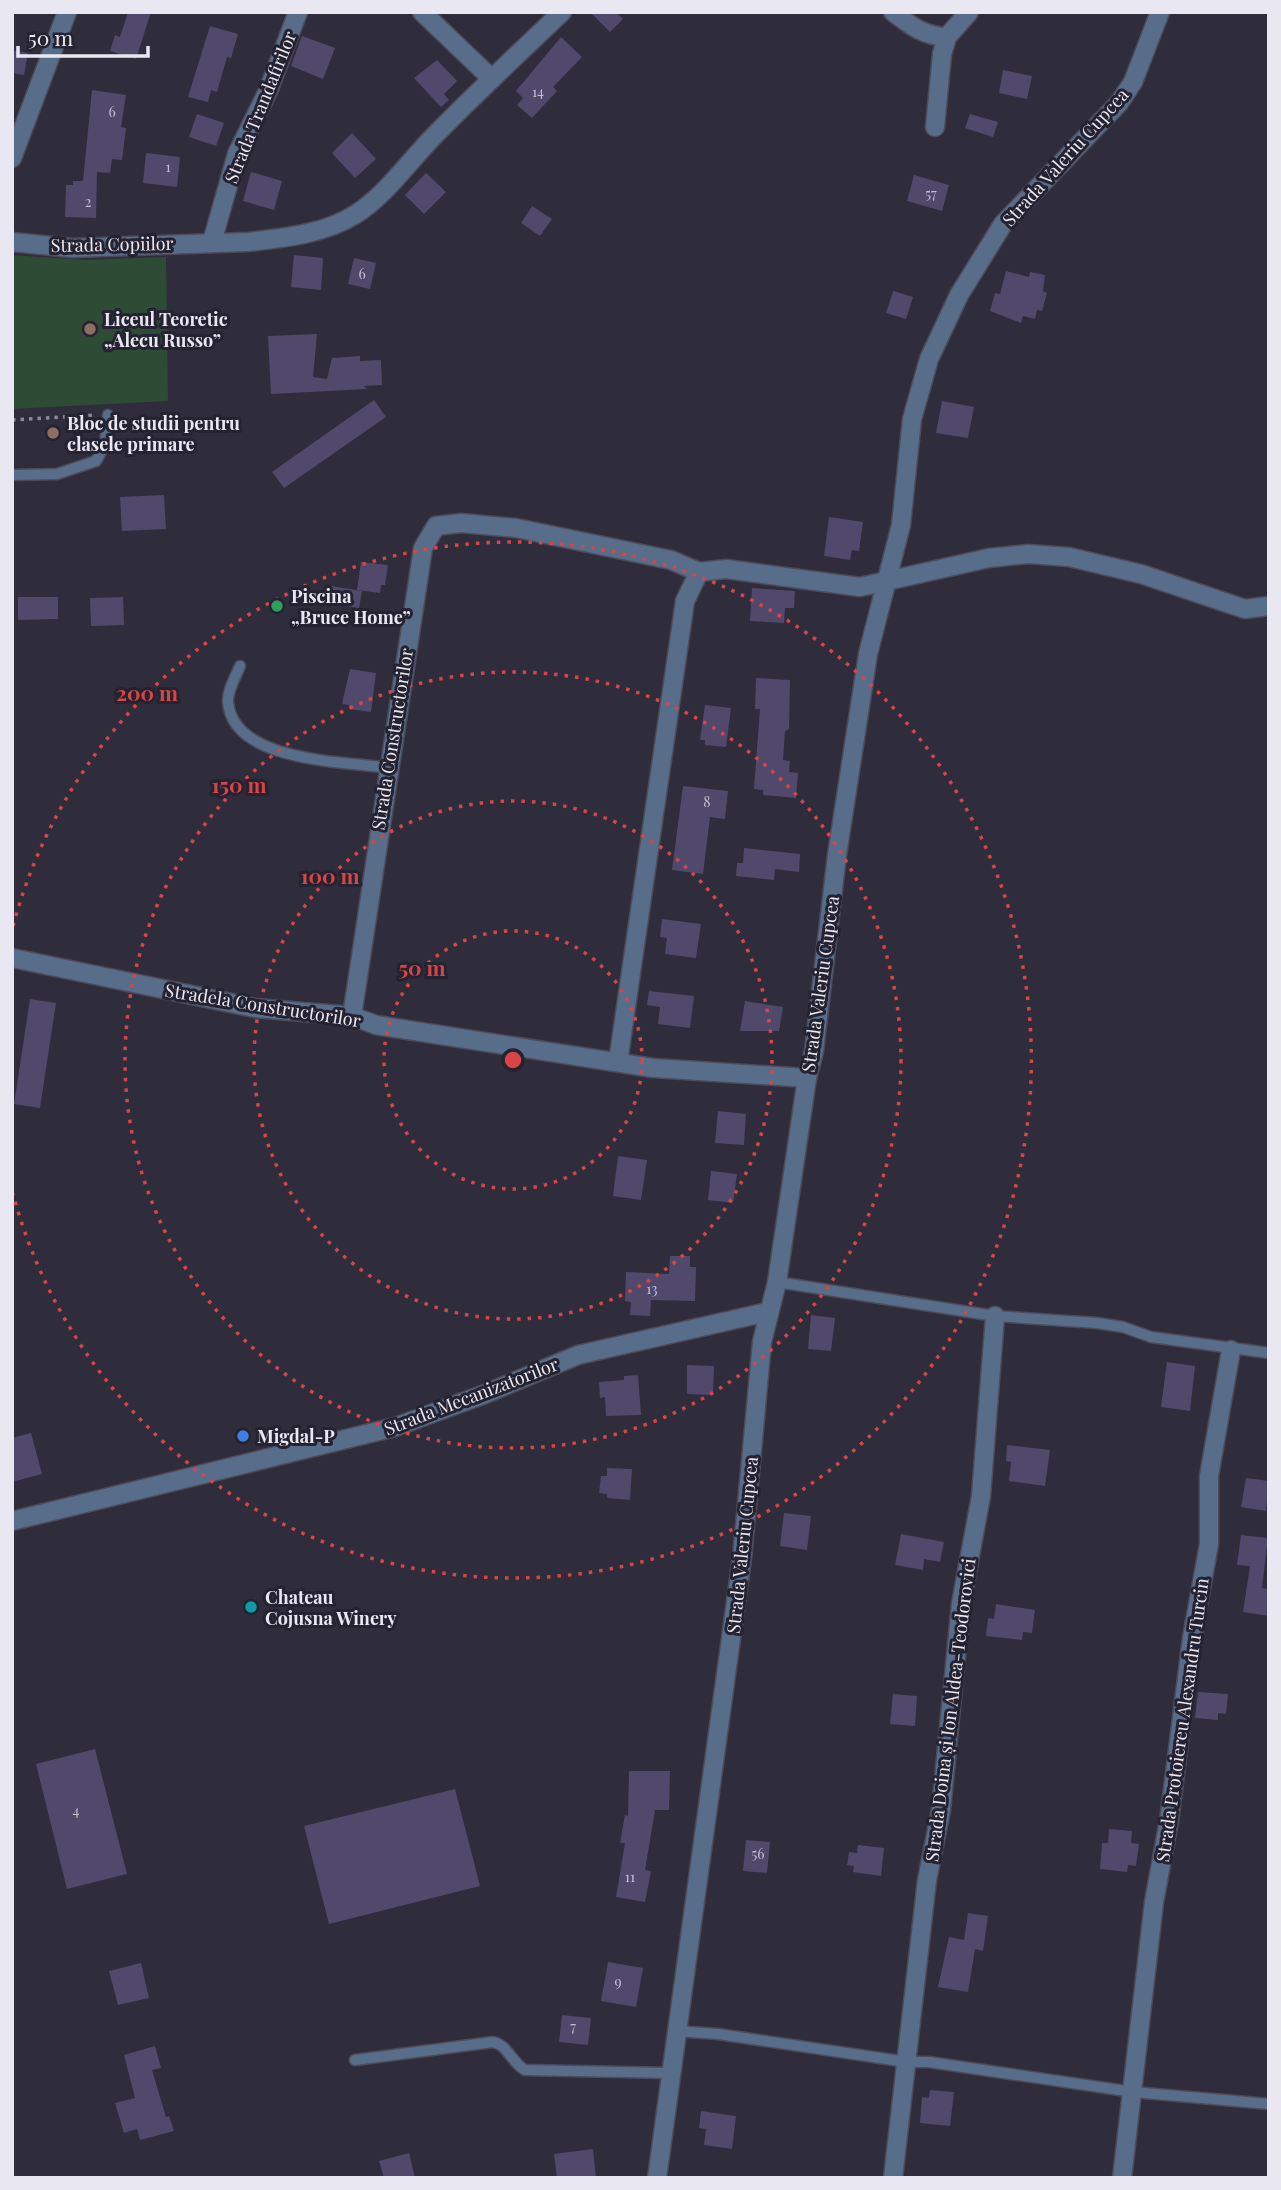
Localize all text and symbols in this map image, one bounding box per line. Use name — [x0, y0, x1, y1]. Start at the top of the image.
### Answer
scale bar — [18, 14, 147, 58]
text: 50 m — [28, 23, 74, 51]
street label: Strada Trandafirilor — [219, 27, 301, 187]
house number: 14 — [532, 82, 544, 101]
street label: Strada Valeriu Cupcea — [997, 83, 1133, 231]
house number: 6 — [108, 102, 116, 121]
house number: 1 — [165, 157, 171, 176]
house number: 57 — [925, 184, 937, 203]
house number: 2 — [85, 192, 92, 211]
street label: Strada Copiilor — [50, 231, 174, 257]
house number: 6 — [358, 264, 366, 283]
place label: Liceul Teoretic „Alecu Russo” — [104, 307, 228, 352]
marker: Liceul Teoretic „Alecu Russo” — [82, 321, 98, 337]
place label: Bloc de studii pentru clasele primare — [67, 411, 240, 456]
marker: Bloc de studii pentru clasele primare — [45, 425, 61, 441]
place label: Piscina „Bruce Home” — [291, 584, 411, 629]
marker: Piscina „Bruce Home” — [269, 598, 285, 614]
street label: Strada Constructorilor — [366, 646, 418, 832]
text: 200 m — [116, 678, 178, 706]
text: 150 m — [212, 770, 266, 798]
house number: 8 — [703, 792, 711, 811]
text: 100 m — [300, 861, 360, 889]
street label: Strada Valeriu Cupcea — [796, 894, 844, 1074]
text: 50 m — [398, 953, 446, 981]
street label: Stradela Constructorilor — [163, 978, 363, 1032]
centre of rings — [501, 1048, 525, 1072]
house number: 13 — [646, 1279, 658, 1298]
street label: Strada Mecanizatorilor — [380, 1352, 562, 1440]
place label: Migdal-P — [257, 1424, 335, 1448]
marker: Migdal-P — [235, 1428, 251, 1444]
street label: Strada Valeriu Cupcea — [721, 1455, 763, 1635]
street label: Strada Doina și Ion Aldea-Teodorovici — [919, 1557, 981, 1863]
street label: Strada Protoiereu Alexandru Turcin — [1150, 1576, 1214, 1864]
place label: Chateau Cojusna Winery — [265, 1585, 397, 1630]
marker: Chateau Cojusna Winery — [243, 1599, 259, 1615]
house number: 4 — [73, 1801, 80, 1820]
house number: 56 — [751, 1844, 765, 1863]
house number: 11 — [625, 1867, 635, 1886]
house number: 9 — [614, 1972, 622, 1991]
house number: 7 — [570, 2017, 576, 2036]

